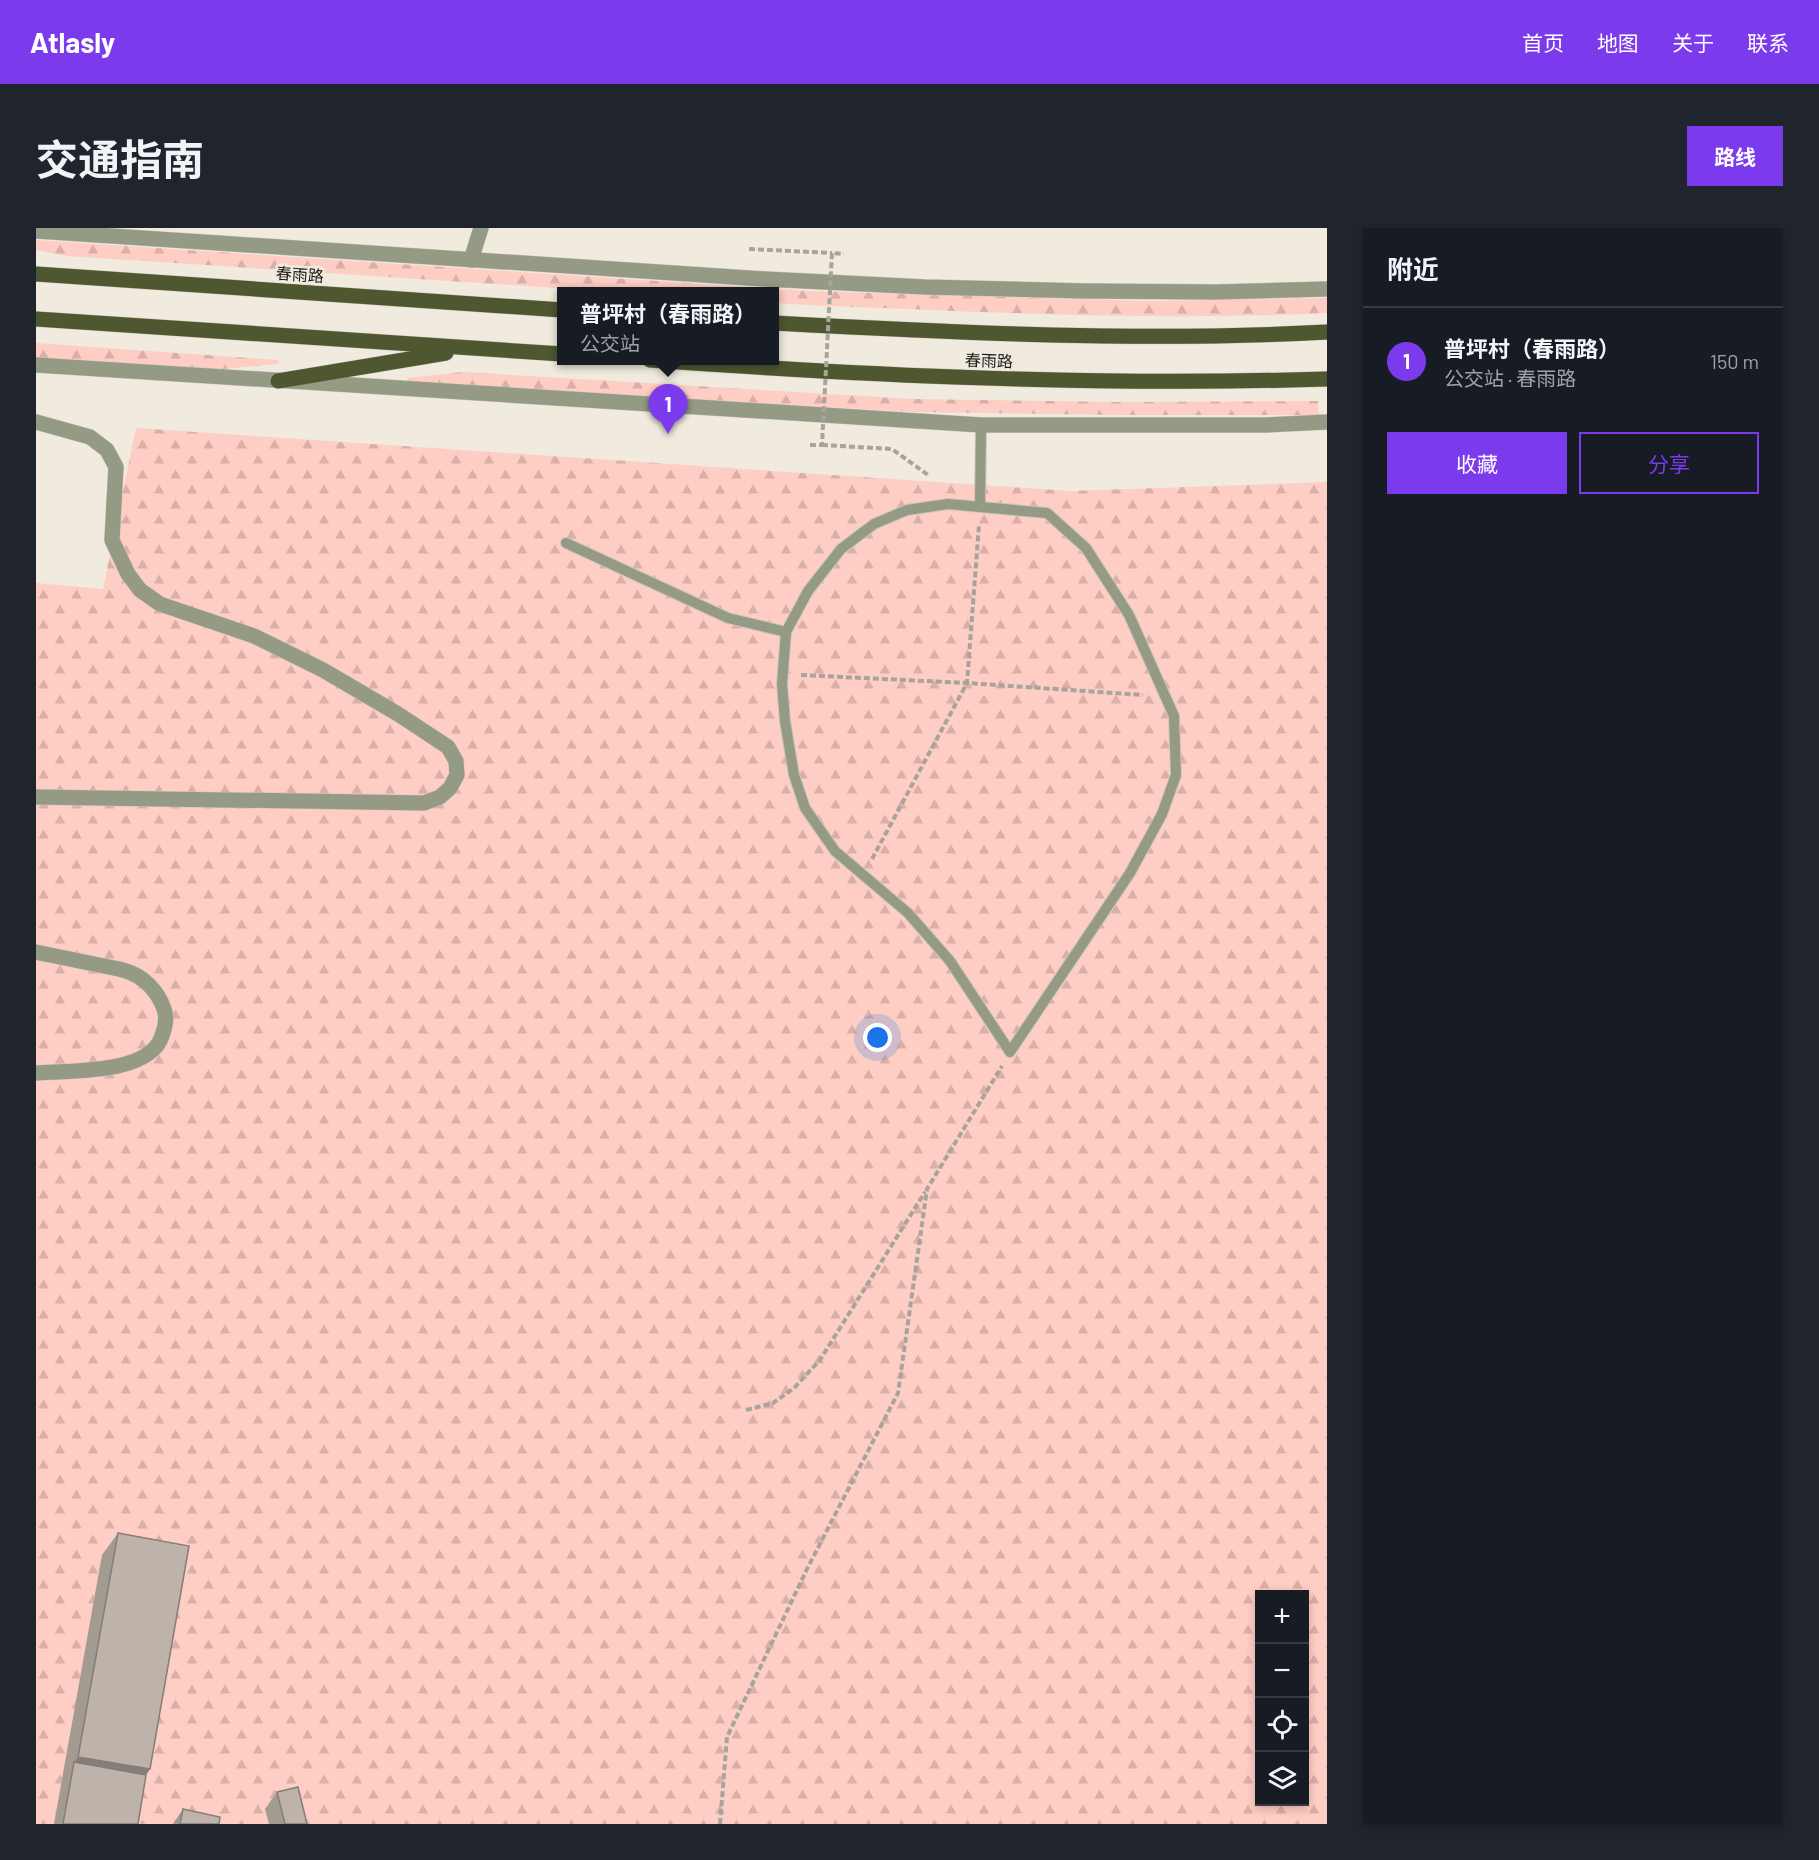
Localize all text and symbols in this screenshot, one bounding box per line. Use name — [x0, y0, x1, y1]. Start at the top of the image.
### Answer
text: Atlasly — [30, 25, 115, 59]
text: 首页 — [1522, 30, 1564, 55]
text: 地图 — [1597, 30, 1639, 55]
text: 关于 — [1672, 30, 1714, 55]
text: 联系 — [1747, 30, 1789, 55]
button: 路线 — [1687, 126, 1783, 186]
text: 交通指南 — [36, 133, 204, 183]
text: 附近 — [1387, 253, 1439, 284]
street label: 春雨路 — [275, 263, 325, 285]
popup — [557, 287, 779, 365]
text: 普坪村（春雨路） — [580, 300, 756, 326]
text: 公交站 — [580, 331, 640, 355]
text: 普坪村（春雨路） — [1444, 335, 1620, 361]
text: 1 — [1403, 349, 1410, 373]
text: 150 m — [1710, 349, 1759, 373]
street label: 春雨路 — [965, 350, 1013, 370]
text: 公交站 · 春雨路 — [1444, 366, 1576, 390]
pin: 1 — [648, 384, 688, 434]
button: 收藏 — [1387, 432, 1567, 494]
button: 分享 — [1579, 432, 1759, 494]
your location — [863, 1023, 892, 1052]
map controls — [1255, 1590, 1309, 1806]
button: + — [1255, 1590, 1309, 1644]
button: − — [1255, 1644, 1309, 1698]
button: locate — [1255, 1698, 1309, 1752]
button: layers — [1255, 1752, 1309, 1806]

